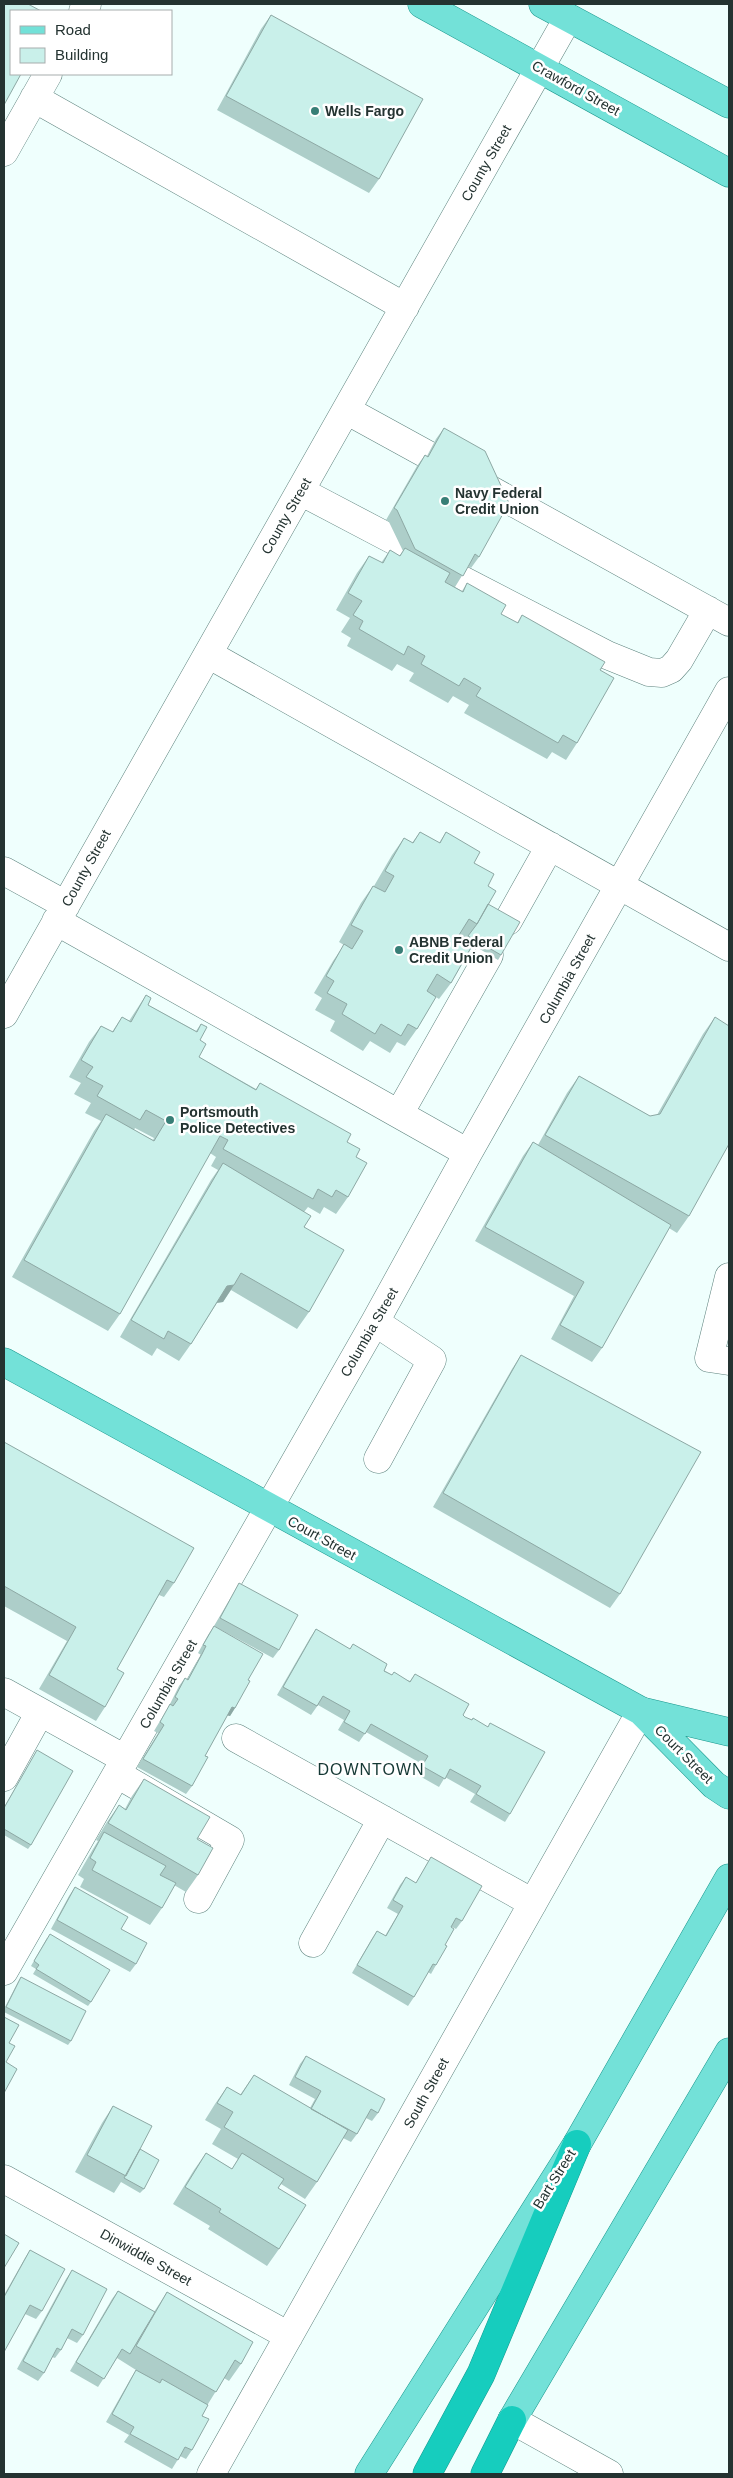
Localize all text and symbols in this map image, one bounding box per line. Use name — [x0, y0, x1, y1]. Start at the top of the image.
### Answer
legend — [10, 10, 172, 75]
text: Road — [55, 21, 91, 38]
text: Building — [55, 46, 108, 63]
street label: Crawford Street — [529, 57, 623, 119]
place label: Wells Fargo — [325, 103, 404, 119]
marker: Wells Fargo — [309, 105, 321, 117]
street label: County Street — [458, 122, 514, 204]
street label: County Street — [258, 475, 314, 557]
place label: Navy Federal Credit Union — [455, 485, 542, 517]
marker: Navy Federal Credit Union — [439, 495, 451, 507]
street label: County Street — [58, 827, 114, 909]
street label: Columbia Street — [536, 931, 598, 1027]
place label: ABNB Federal Credit Union — [409, 934, 503, 966]
marker: ABNB Federal Credit Union — [393, 944, 405, 956]
place label: Portsmouth Police Detectives — [180, 1104, 295, 1136]
marker: Portsmouth Police Detectives — [164, 1114, 176, 1126]
street label: Columbia Street — [337, 1284, 401, 1379]
street label: Court Street — [285, 1513, 359, 1563]
street label: Columbia Street — [136, 1636, 200, 1731]
street label: Court Street — [652, 1722, 716, 1786]
district label: DOWNTOWN — [317, 1761, 425, 1778]
street label: South Street — [400, 2055, 452, 2131]
street label: Bart Street — [529, 2146, 579, 2212]
street label: Dinwiddie Street — [98, 2225, 195, 2289]

